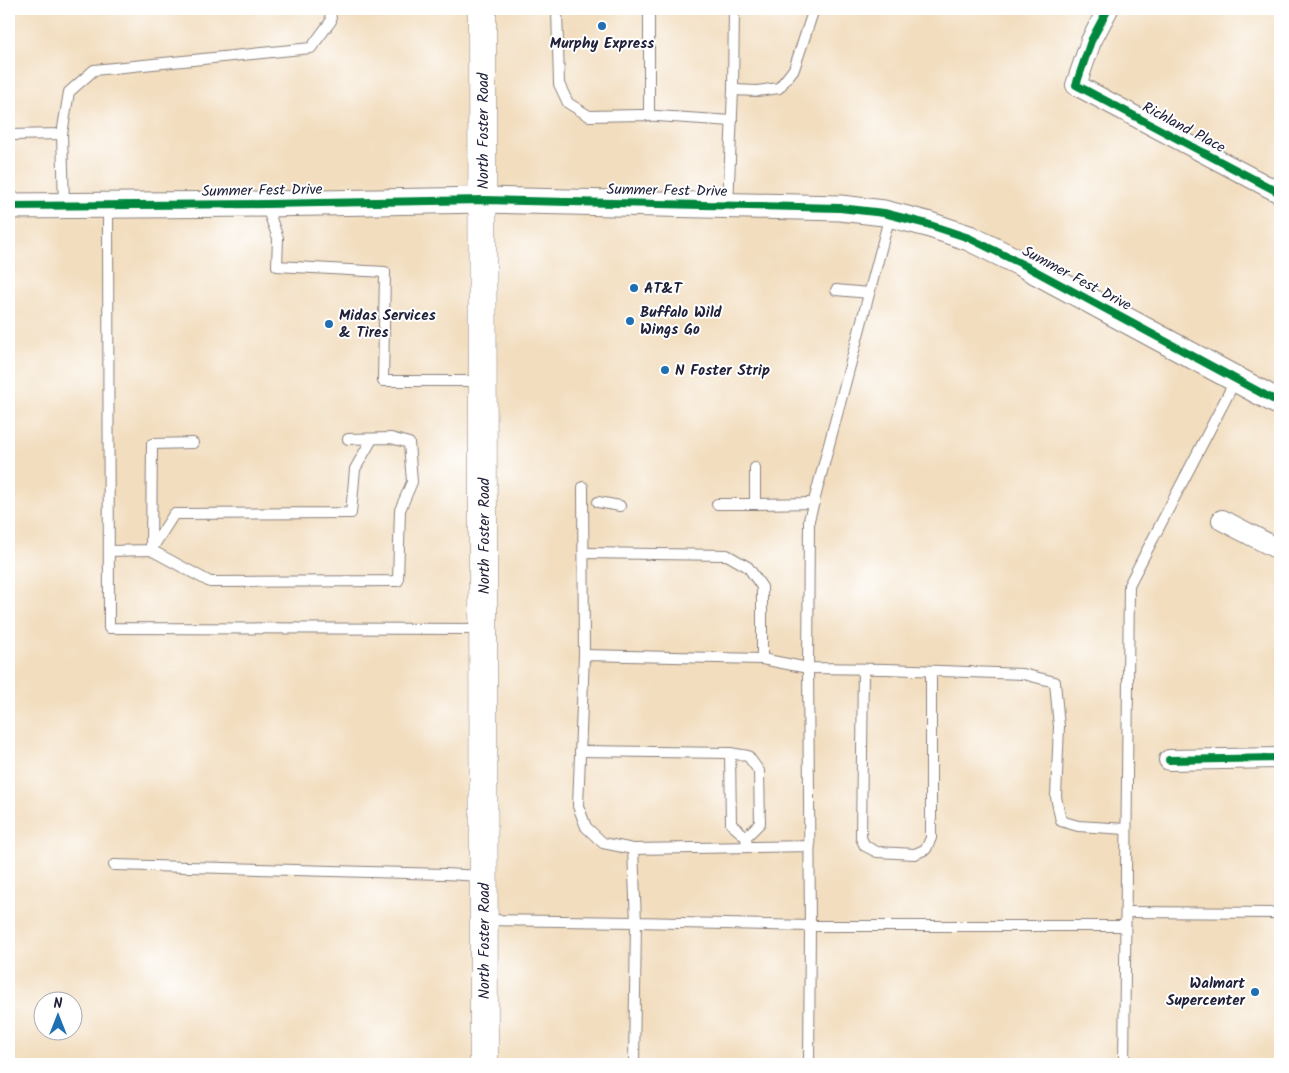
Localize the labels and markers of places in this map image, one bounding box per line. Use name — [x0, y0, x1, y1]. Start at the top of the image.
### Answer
marker: Murphy Express — [596, 20, 608, 32]
place label: Murphy Express — [550, 32, 654, 56]
place label: AT&T — [644, 277, 683, 301]
marker: AT&T — [628, 282, 640, 294]
place label: Buffalo Wild Wings Go — [640, 301, 723, 342]
place label: Midas Services & Tires — [339, 304, 436, 345]
marker: Buffalo Wild Wings Go — [624, 315, 636, 327]
marker: Midas Services & Tires — [323, 318, 335, 330]
place label: N Foster Strip — [675, 359, 770, 383]
marker: N Foster Strip — [659, 364, 671, 376]
place label: Walmart Supercenter — [1166, 972, 1246, 1013]
marker: Walmart Supercenter — [1249, 986, 1261, 998]

